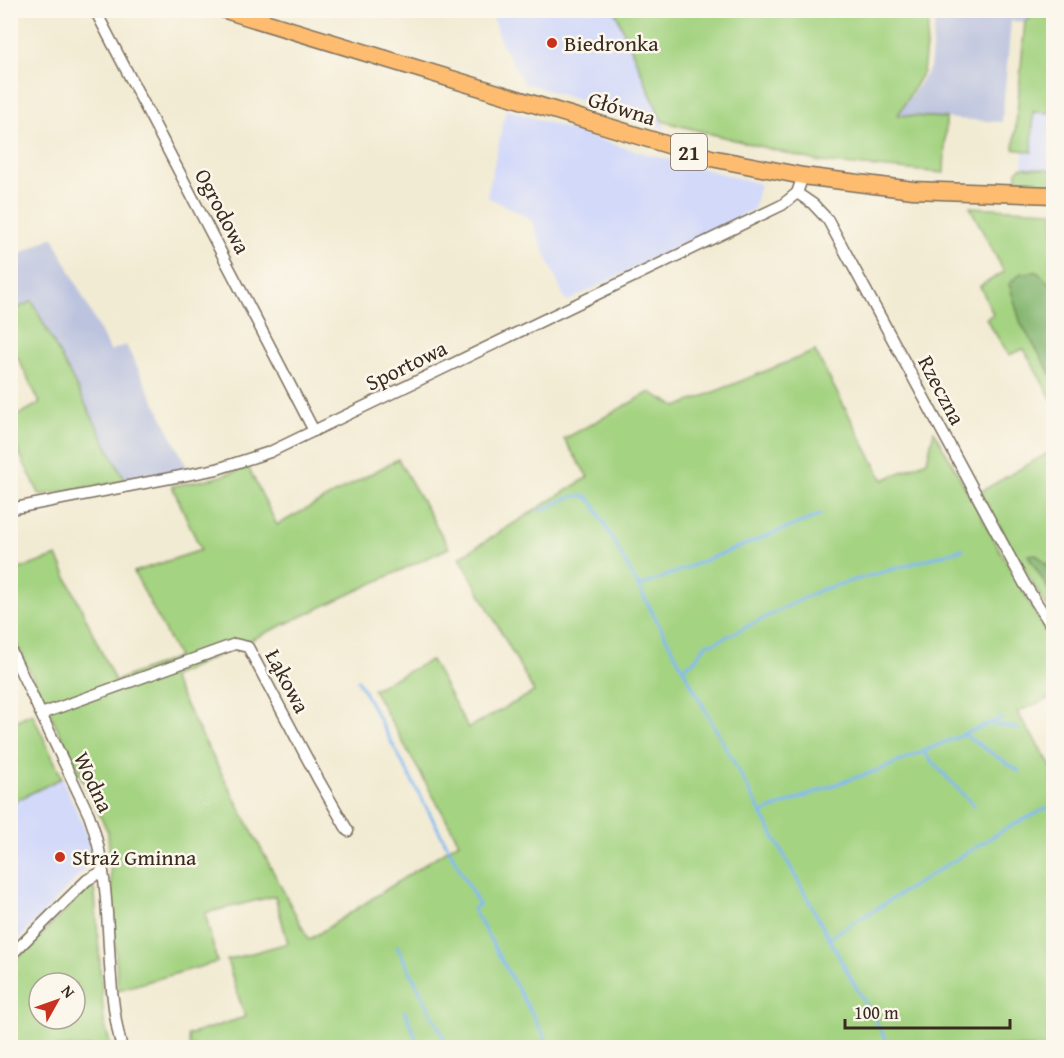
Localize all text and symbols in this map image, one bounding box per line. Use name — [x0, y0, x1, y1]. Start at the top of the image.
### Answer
place label: Biedronka — [564, 27, 659, 59]
marker: Biedronka — [545, 36, 559, 50]
street label: Główna — [584, 83, 660, 134]
road number: 21 — [671, 134, 707, 170]
street label: Ogrodowa — [187, 163, 259, 260]
street label: Sportowa — [360, 331, 453, 399]
street label: Rzeczna — [910, 349, 974, 431]
street label: Łąkowa — [258, 643, 318, 719]
street label: Wodna — [66, 746, 122, 818]
place label: Straż Gminna — [72, 841, 197, 873]
marker: Straż Gminna — [53, 850, 67, 864]
north arrow — [27, 971, 87, 1031]
text: N — [56, 980, 81, 1003]
scale bar — [845, 992, 1010, 1030]
text: 100 m — [854, 999, 899, 1026]

